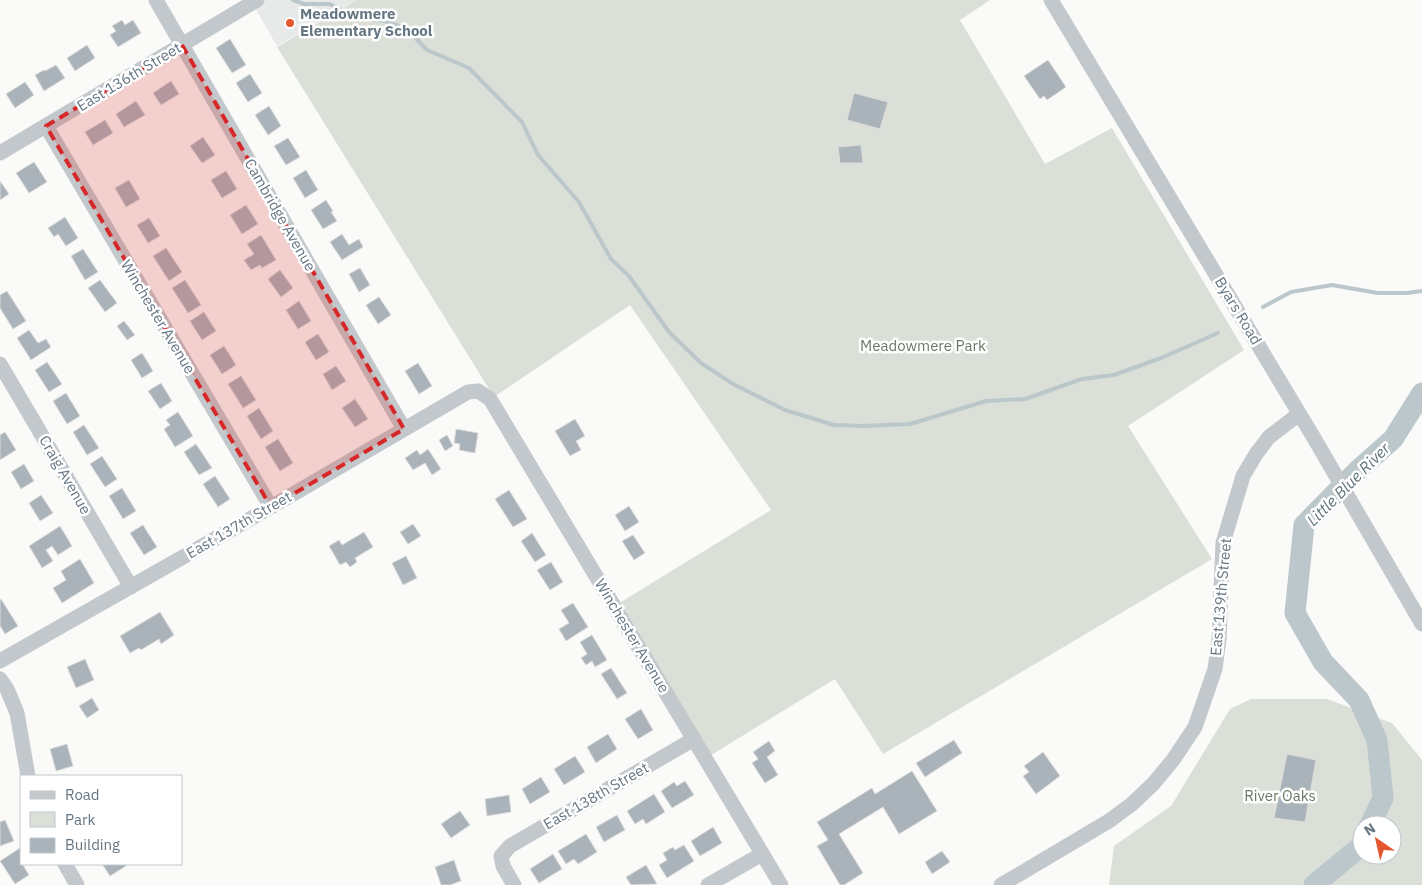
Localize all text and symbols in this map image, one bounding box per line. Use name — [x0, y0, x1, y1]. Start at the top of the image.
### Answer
place label: Meadowmere Elementary School — [300, 4, 433, 40]
marker: Meadowmere Elementary School — [284, 17, 296, 29]
street label: East 136th Street — [73, 38, 184, 115]
street label: Cambridge Avenue — [241, 155, 320, 274]
street label: Winchester Avenue — [117, 256, 200, 377]
street label: Byars Road — [1211, 273, 1266, 348]
park label: Meadowmere Park — [860, 336, 986, 355]
street label: Craig Avenue — [35, 432, 96, 518]
water label: Little Blue River — [1302, 437, 1395, 530]
street label: East 137th Street — [183, 487, 295, 562]
street label: East 139th Street — [1206, 537, 1235, 657]
street label: Winchester Avenue — [591, 575, 674, 696]
street label: East 138th Street — [540, 758, 652, 833]
legend — [20, 775, 182, 865]
text: Road — [65, 785, 100, 804]
park label: River Oaks — [1244, 786, 1316, 805]
text: Park — [65, 810, 95, 829]
north arrow — [1352, 815, 1402, 865]
text: N — [1360, 819, 1379, 840]
text: Building — [65, 835, 120, 854]

